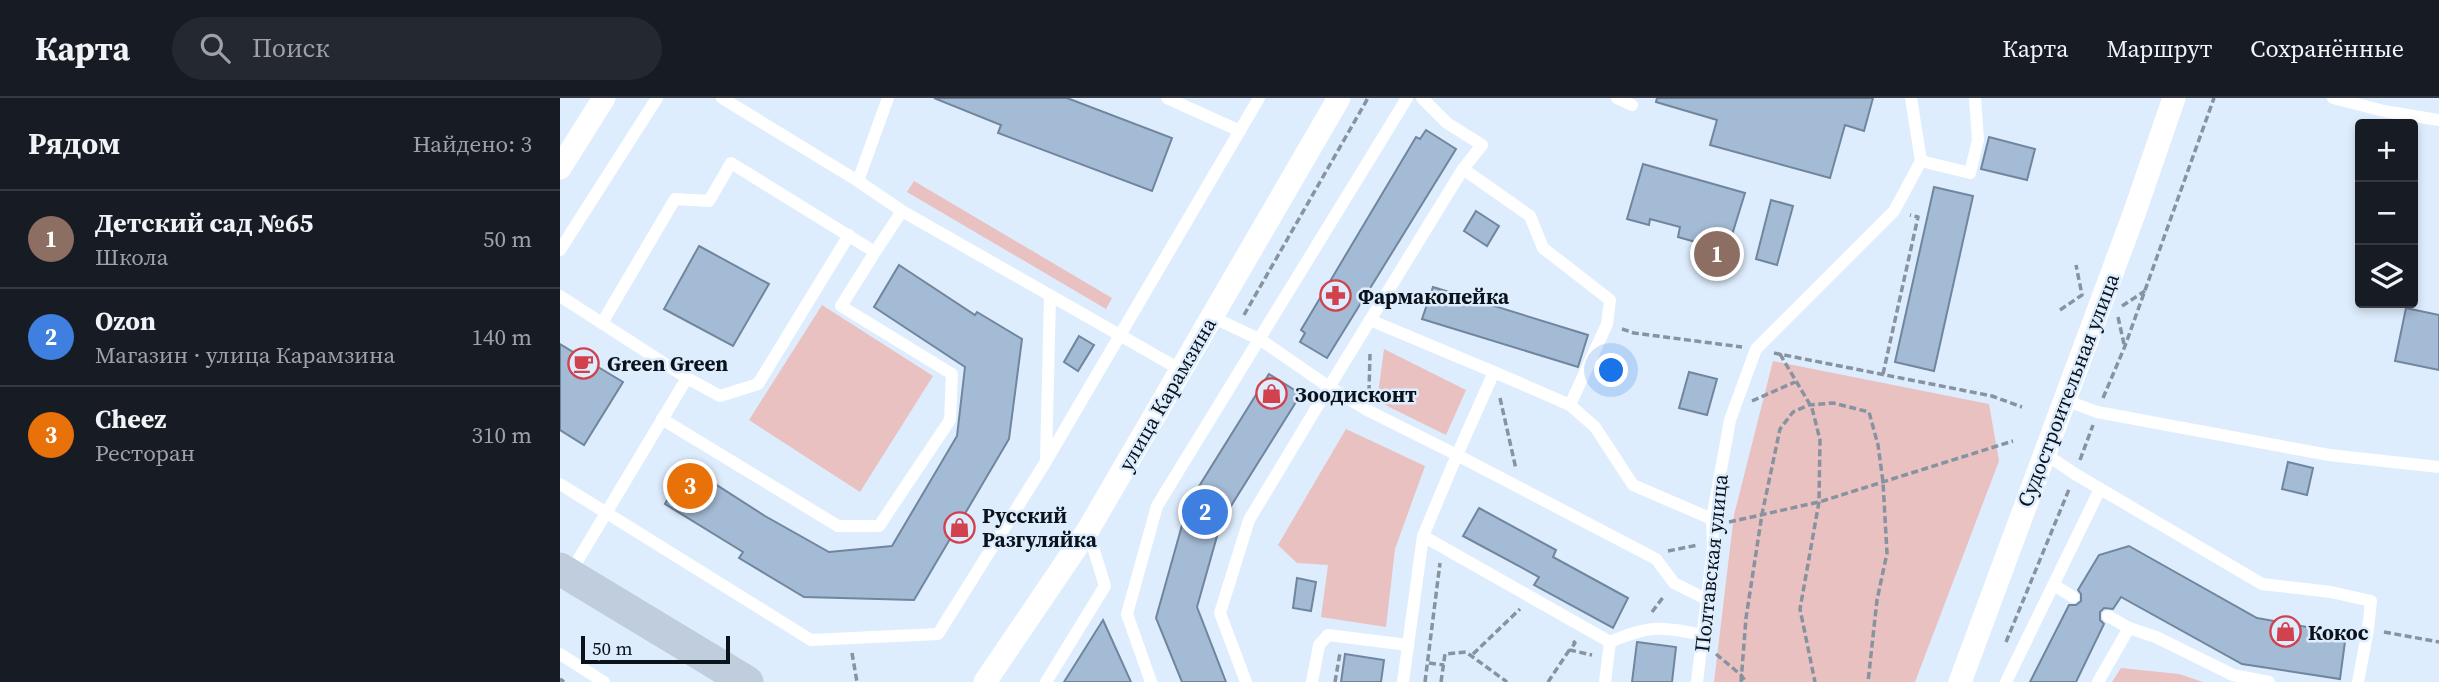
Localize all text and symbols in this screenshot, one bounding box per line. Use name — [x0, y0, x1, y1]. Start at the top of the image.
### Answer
search box — [172, 17, 662, 80]
text: Карта — [35, 26, 130, 71]
icon: search — [196, 29, 234, 67]
text: Поиск — [252, 30, 330, 66]
text: Карта — [2002, 32, 2068, 65]
text: Маршрут — [2106, 32, 2212, 65]
text: Сохранённые — [2250, 32, 2404, 65]
map controls — [2355, 119, 2418, 308]
button: + — [2355, 119, 2418, 182]
text: Рядом — [28, 123, 120, 164]
text: Найдено: 3 — [413, 128, 532, 160]
button: − — [2355, 182, 2418, 245]
text: Детский сад №65 — [95, 205, 313, 241]
text: 1 — [45, 223, 57, 255]
text: 50 m — [483, 223, 532, 255]
pin: 1 — [1694, 228, 1740, 280]
text: Школа — [95, 241, 168, 273]
button: layers — [2355, 245, 2418, 308]
street label: Судостроительная улица — [2010, 269, 2126, 511]
pharmacy icon: Фармакопейка — [1318, 279, 1352, 313]
place label: Фармакопейка — [1358, 282, 1510, 311]
text: Ozon — [95, 303, 156, 339]
street label: улица Карамзина — [1111, 312, 1223, 476]
text: 2 — [45, 321, 57, 353]
text: 140 m — [471, 321, 532, 353]
text: Магазин · улица Карамзина — [95, 339, 395, 371]
cafe icon: Green Green — [567, 346, 601, 380]
place label: Green Green — [607, 349, 728, 378]
your location — [1594, 353, 1628, 387]
shop icon: Зоодисконт — [1255, 377, 1289, 411]
place label: Зоодисконт — [1295, 380, 1417, 409]
text: Cheez — [95, 401, 166, 437]
text: 3 — [45, 419, 57, 451]
text: 310 m — [471, 419, 532, 451]
text: Ресторан — [95, 437, 195, 469]
pin: 3 — [667, 460, 713, 512]
street label: Полтавская улица — [1687, 472, 1735, 653]
pin: 2 — [1182, 486, 1228, 538]
place label: Русский Разгуляйка — [982, 501, 1098, 554]
shop icon: Русский Разгуляйка — [942, 510, 976, 544]
shop icon: Кокос — [2268, 615, 2302, 649]
place label: Кокос — [2308, 618, 2369, 647]
scale bar — [581, 633, 730, 665]
text: 50 m — [592, 635, 633, 661]

